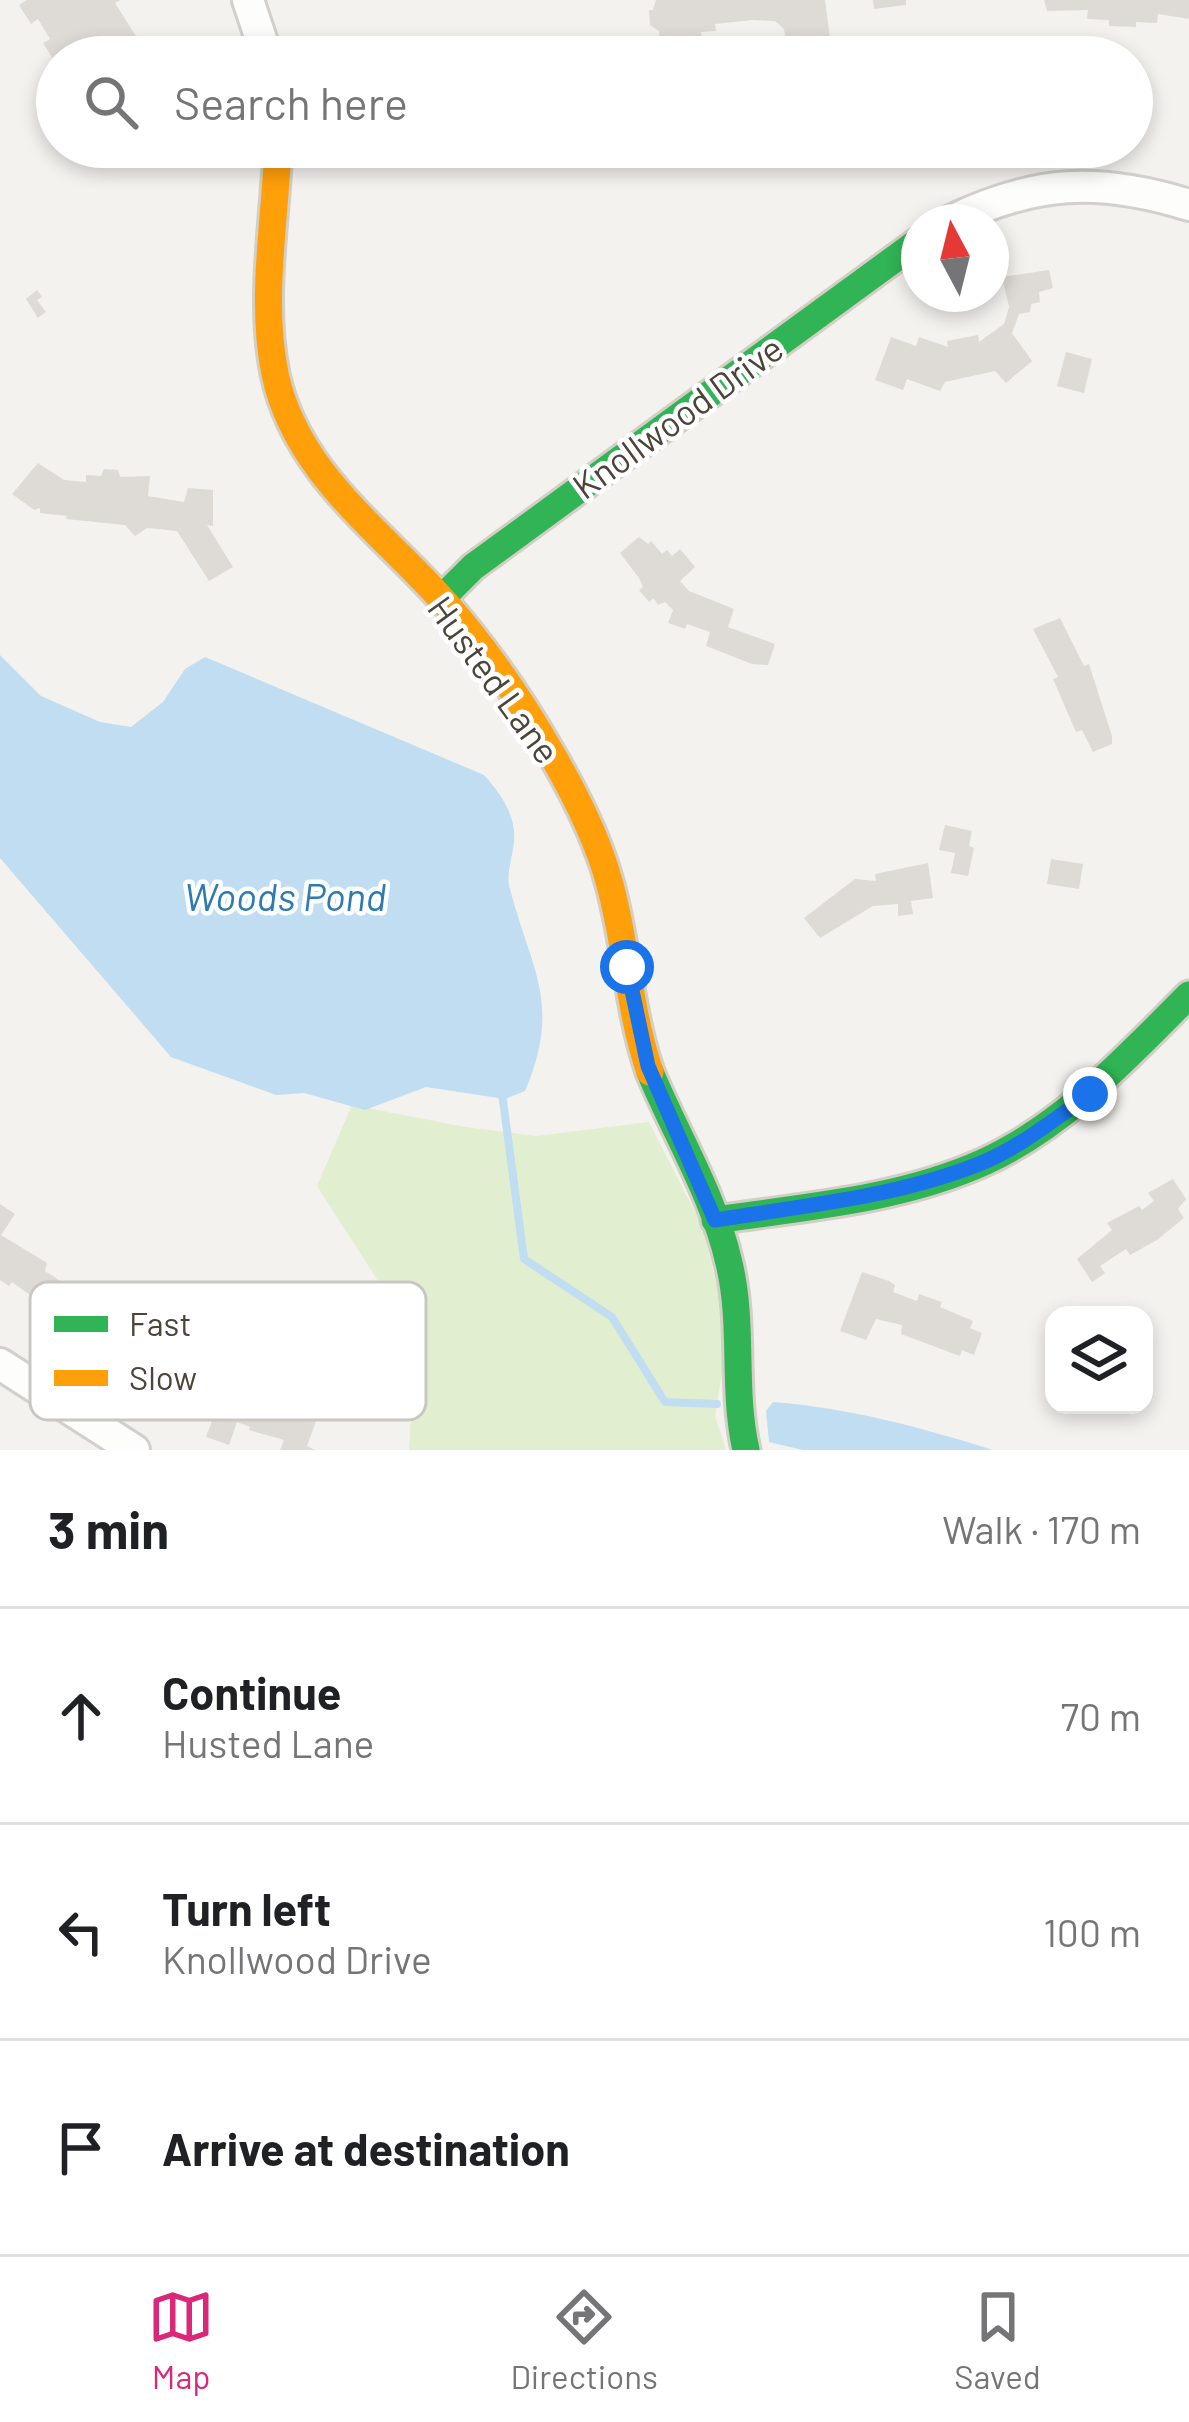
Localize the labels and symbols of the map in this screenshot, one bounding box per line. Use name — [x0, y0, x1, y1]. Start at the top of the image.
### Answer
north arrow — [901, 204, 1009, 312]
street label: Knollwood Drive — [564, 325, 790, 507]
street label: Husted Lane — [420, 587, 570, 771]
water label: Woods Pond — [184, 872, 386, 919]
route start — [600, 940, 654, 994]
route end — [1063, 1067, 1117, 1121]
legend — [30, 1282, 426, 1420]
text: Fast — [129, 1303, 191, 1343]
text: Slow — [129, 1357, 197, 1397]

